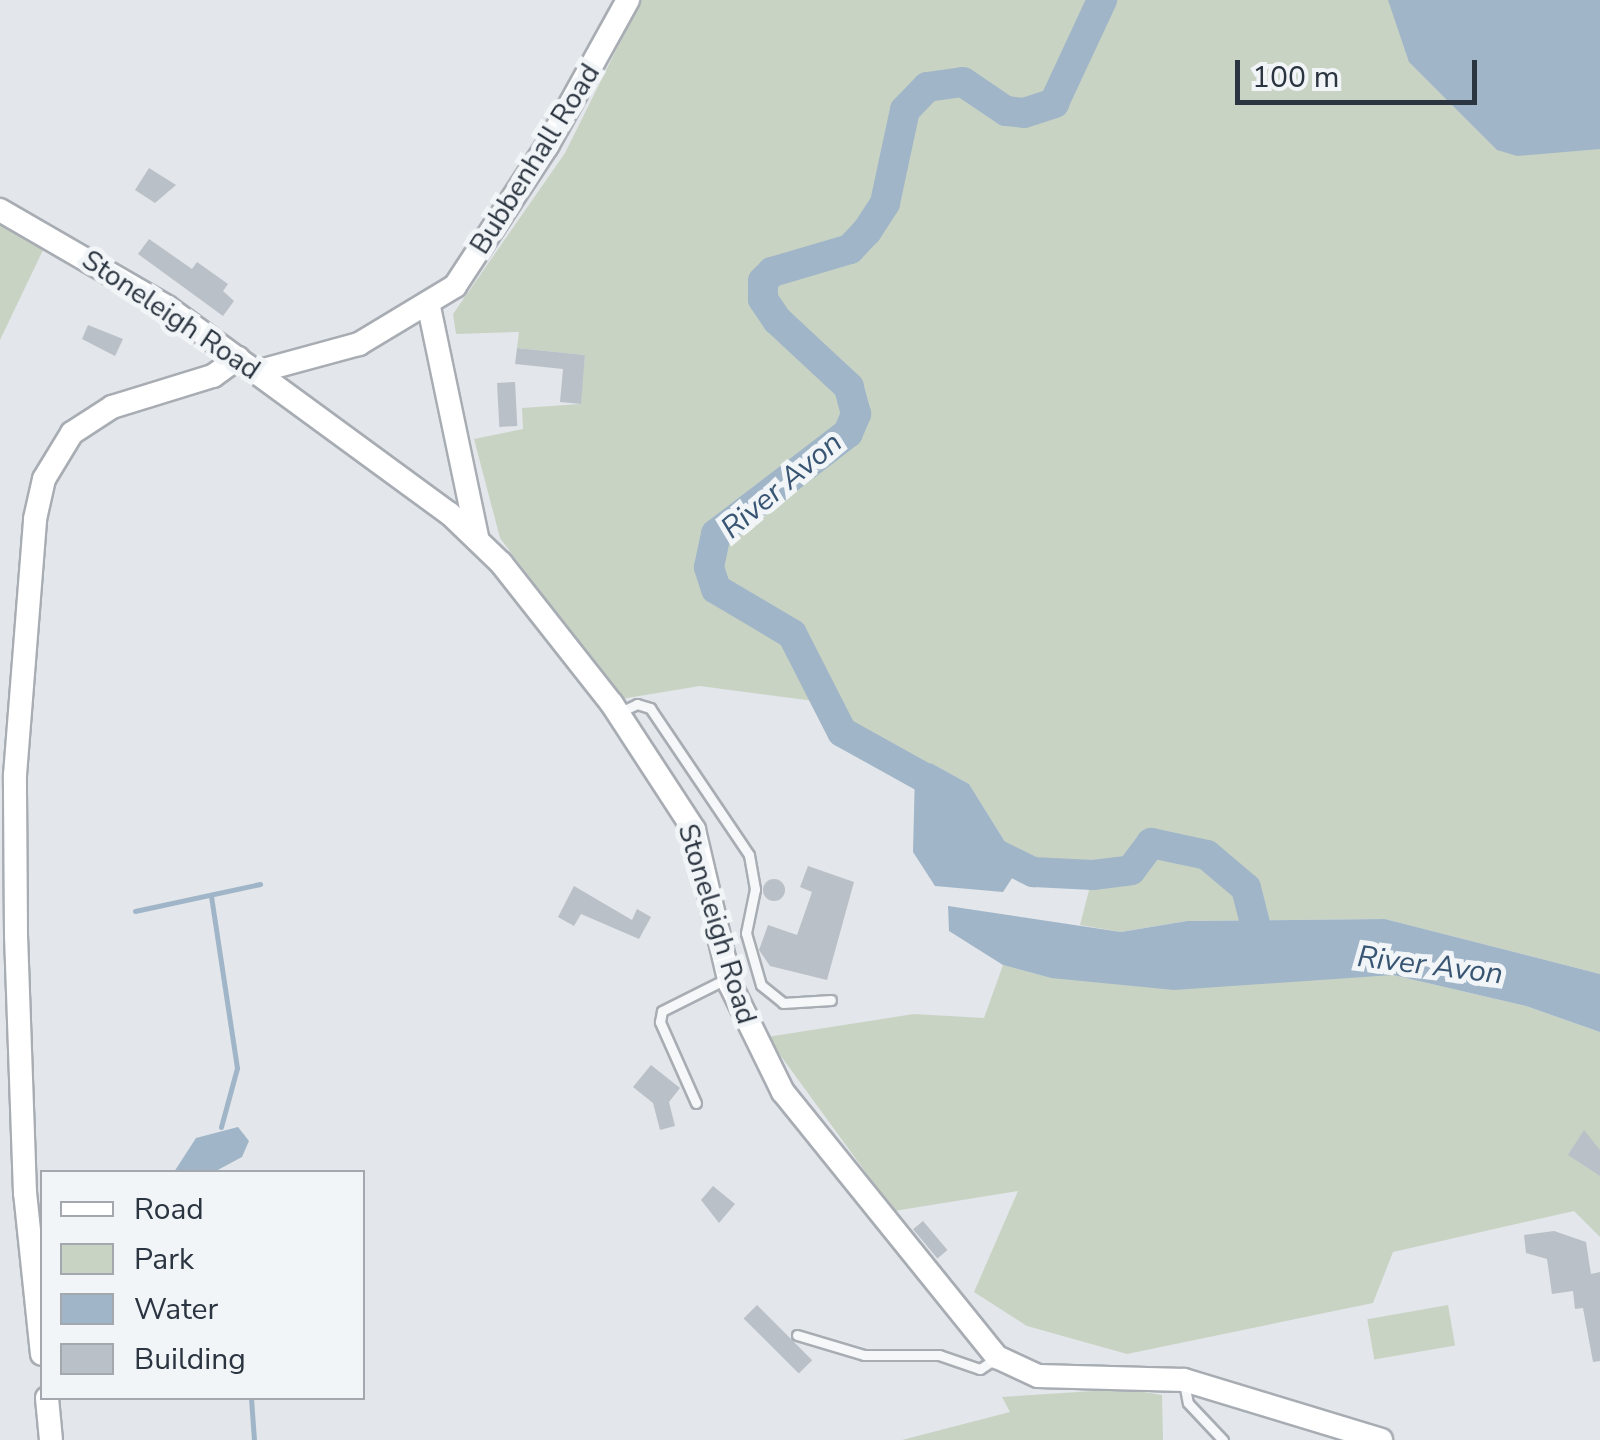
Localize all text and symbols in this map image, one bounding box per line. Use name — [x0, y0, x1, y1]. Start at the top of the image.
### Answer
scale bar — [1240, 40, 1482, 102]
text: 100 m — [1252, 57, 1339, 98]
street label: Bubbenhall Road — [463, 58, 607, 260]
street label: Stoneleigh Road — [76, 243, 266, 387]
water label: River Avon — [714, 425, 850, 547]
street label: Stoneleigh Road — [671, 820, 763, 1028]
water label: River Avon — [1355, 939, 1505, 993]
legend — [40, 1170, 365, 1400]
text: Road — [134, 1189, 204, 1230]
text: Park — [134, 1239, 194, 1280]
text: Water — [134, 1289, 218, 1330]
text: Building — [134, 1339, 246, 1380]

